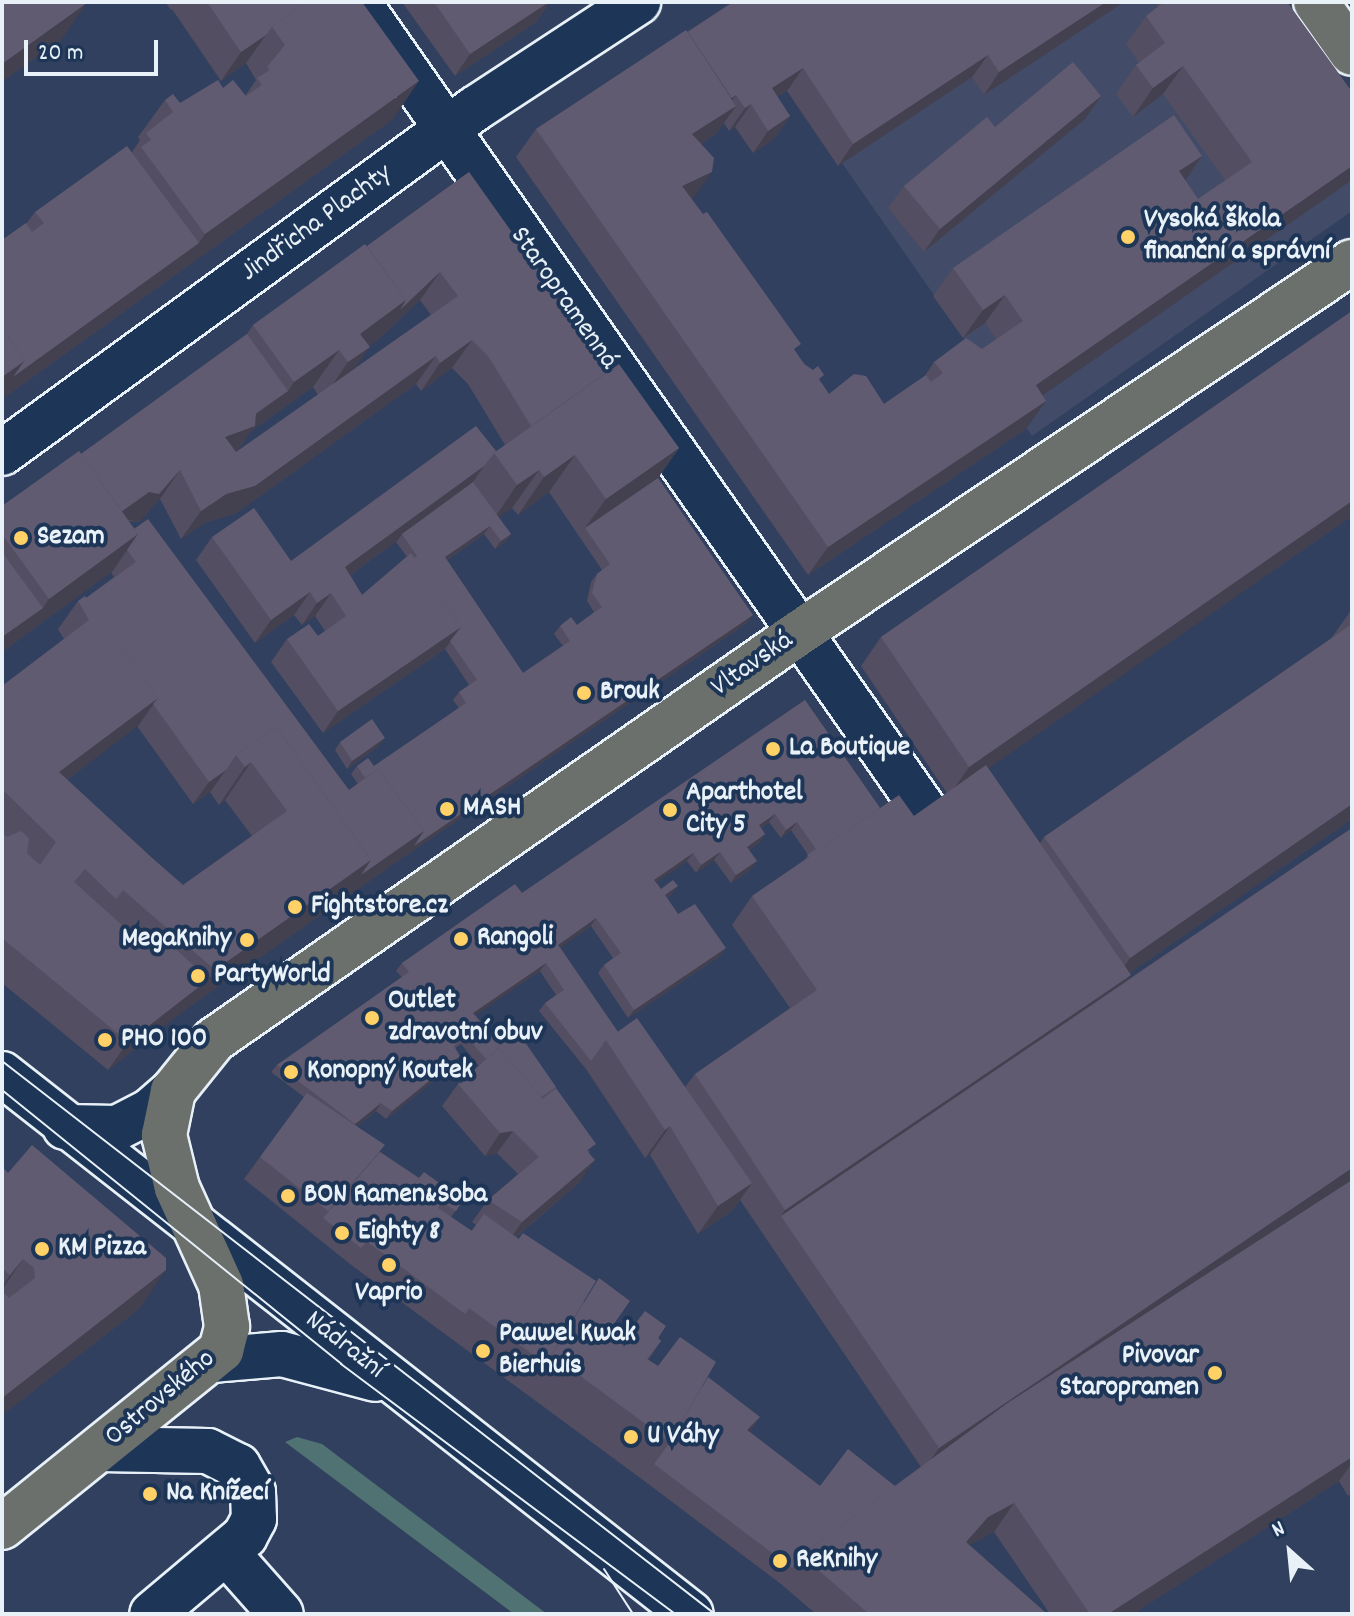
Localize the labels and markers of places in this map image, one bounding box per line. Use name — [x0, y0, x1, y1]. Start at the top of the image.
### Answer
place label: Vysoká škola finanční a správní — [1144, 204, 1330, 270]
marker: Vysoká škola finanční a správní — [1119, 228, 1137, 246]
place label: Sezam — [37, 521, 105, 555]
marker: Sezam — [12, 529, 30, 547]
place label: Brouk — [600, 676, 660, 710]
marker: Brouk — [575, 684, 593, 702]
place label: La Boutique — [789, 732, 910, 766]
marker: La Boutique — [764, 740, 782, 758]
place label: Aparthotel City 5 — [686, 777, 803, 843]
place label: MASH — [463, 792, 521, 826]
marker: MASH — [438, 800, 456, 818]
marker: Aparthotel City 5 — [661, 801, 679, 819]
place label: Fightstore.cz — [311, 890, 448, 924]
marker: Fightstore.cz — [286, 898, 304, 916]
place label: Rangoli — [477, 922, 553, 956]
place label: MegaKnihy — [122, 923, 231, 957]
marker: Rangoli — [452, 930, 470, 948]
marker: MegaKnihy — [238, 931, 256, 949]
place label: PartyWorld — [214, 959, 331, 993]
marker: PartyWorld — [189, 967, 207, 985]
place label: Outlet zdravotní obuv — [388, 985, 543, 1051]
marker: Outlet zdravotní obuv — [363, 1009, 381, 1027]
place label: PHO 100 — [121, 1023, 207, 1057]
marker: PHO 100 — [96, 1031, 114, 1049]
place label: Konopný Koutek — [307, 1055, 473, 1089]
marker: Konopný Koutek — [282, 1063, 300, 1081]
place label: BON Ramen&Soba — [304, 1179, 487, 1213]
marker: BON Ramen&Soba — [279, 1187, 297, 1205]
place label: Eighty 8 — [358, 1216, 440, 1250]
marker: Eighty 8 — [333, 1224, 351, 1242]
place label: KM Pizza — [58, 1232, 146, 1266]
marker: KM Pizza — [33, 1240, 51, 1258]
marker: Vaprio — [380, 1256, 398, 1274]
place label: Vaprio — [355, 1277, 423, 1311]
place label: Pauwel Kwak Bierhuis — [499, 1318, 636, 1384]
place label: Pivovar Staropramen — [1059, 1340, 1199, 1406]
marker: Pauwel Kwak Bierhuis — [474, 1342, 492, 1360]
marker: Pivovar Staropramen — [1206, 1364, 1224, 1382]
place label: U Váhy — [647, 1420, 719, 1454]
marker: U Váhy — [622, 1428, 640, 1446]
place label: Na Knížecí — [166, 1477, 269, 1511]
marker: Na Knížecí — [141, 1485, 159, 1503]
place label: ReKnihy — [796, 1544, 877, 1578]
marker: ReKnihy — [771, 1552, 789, 1570]

